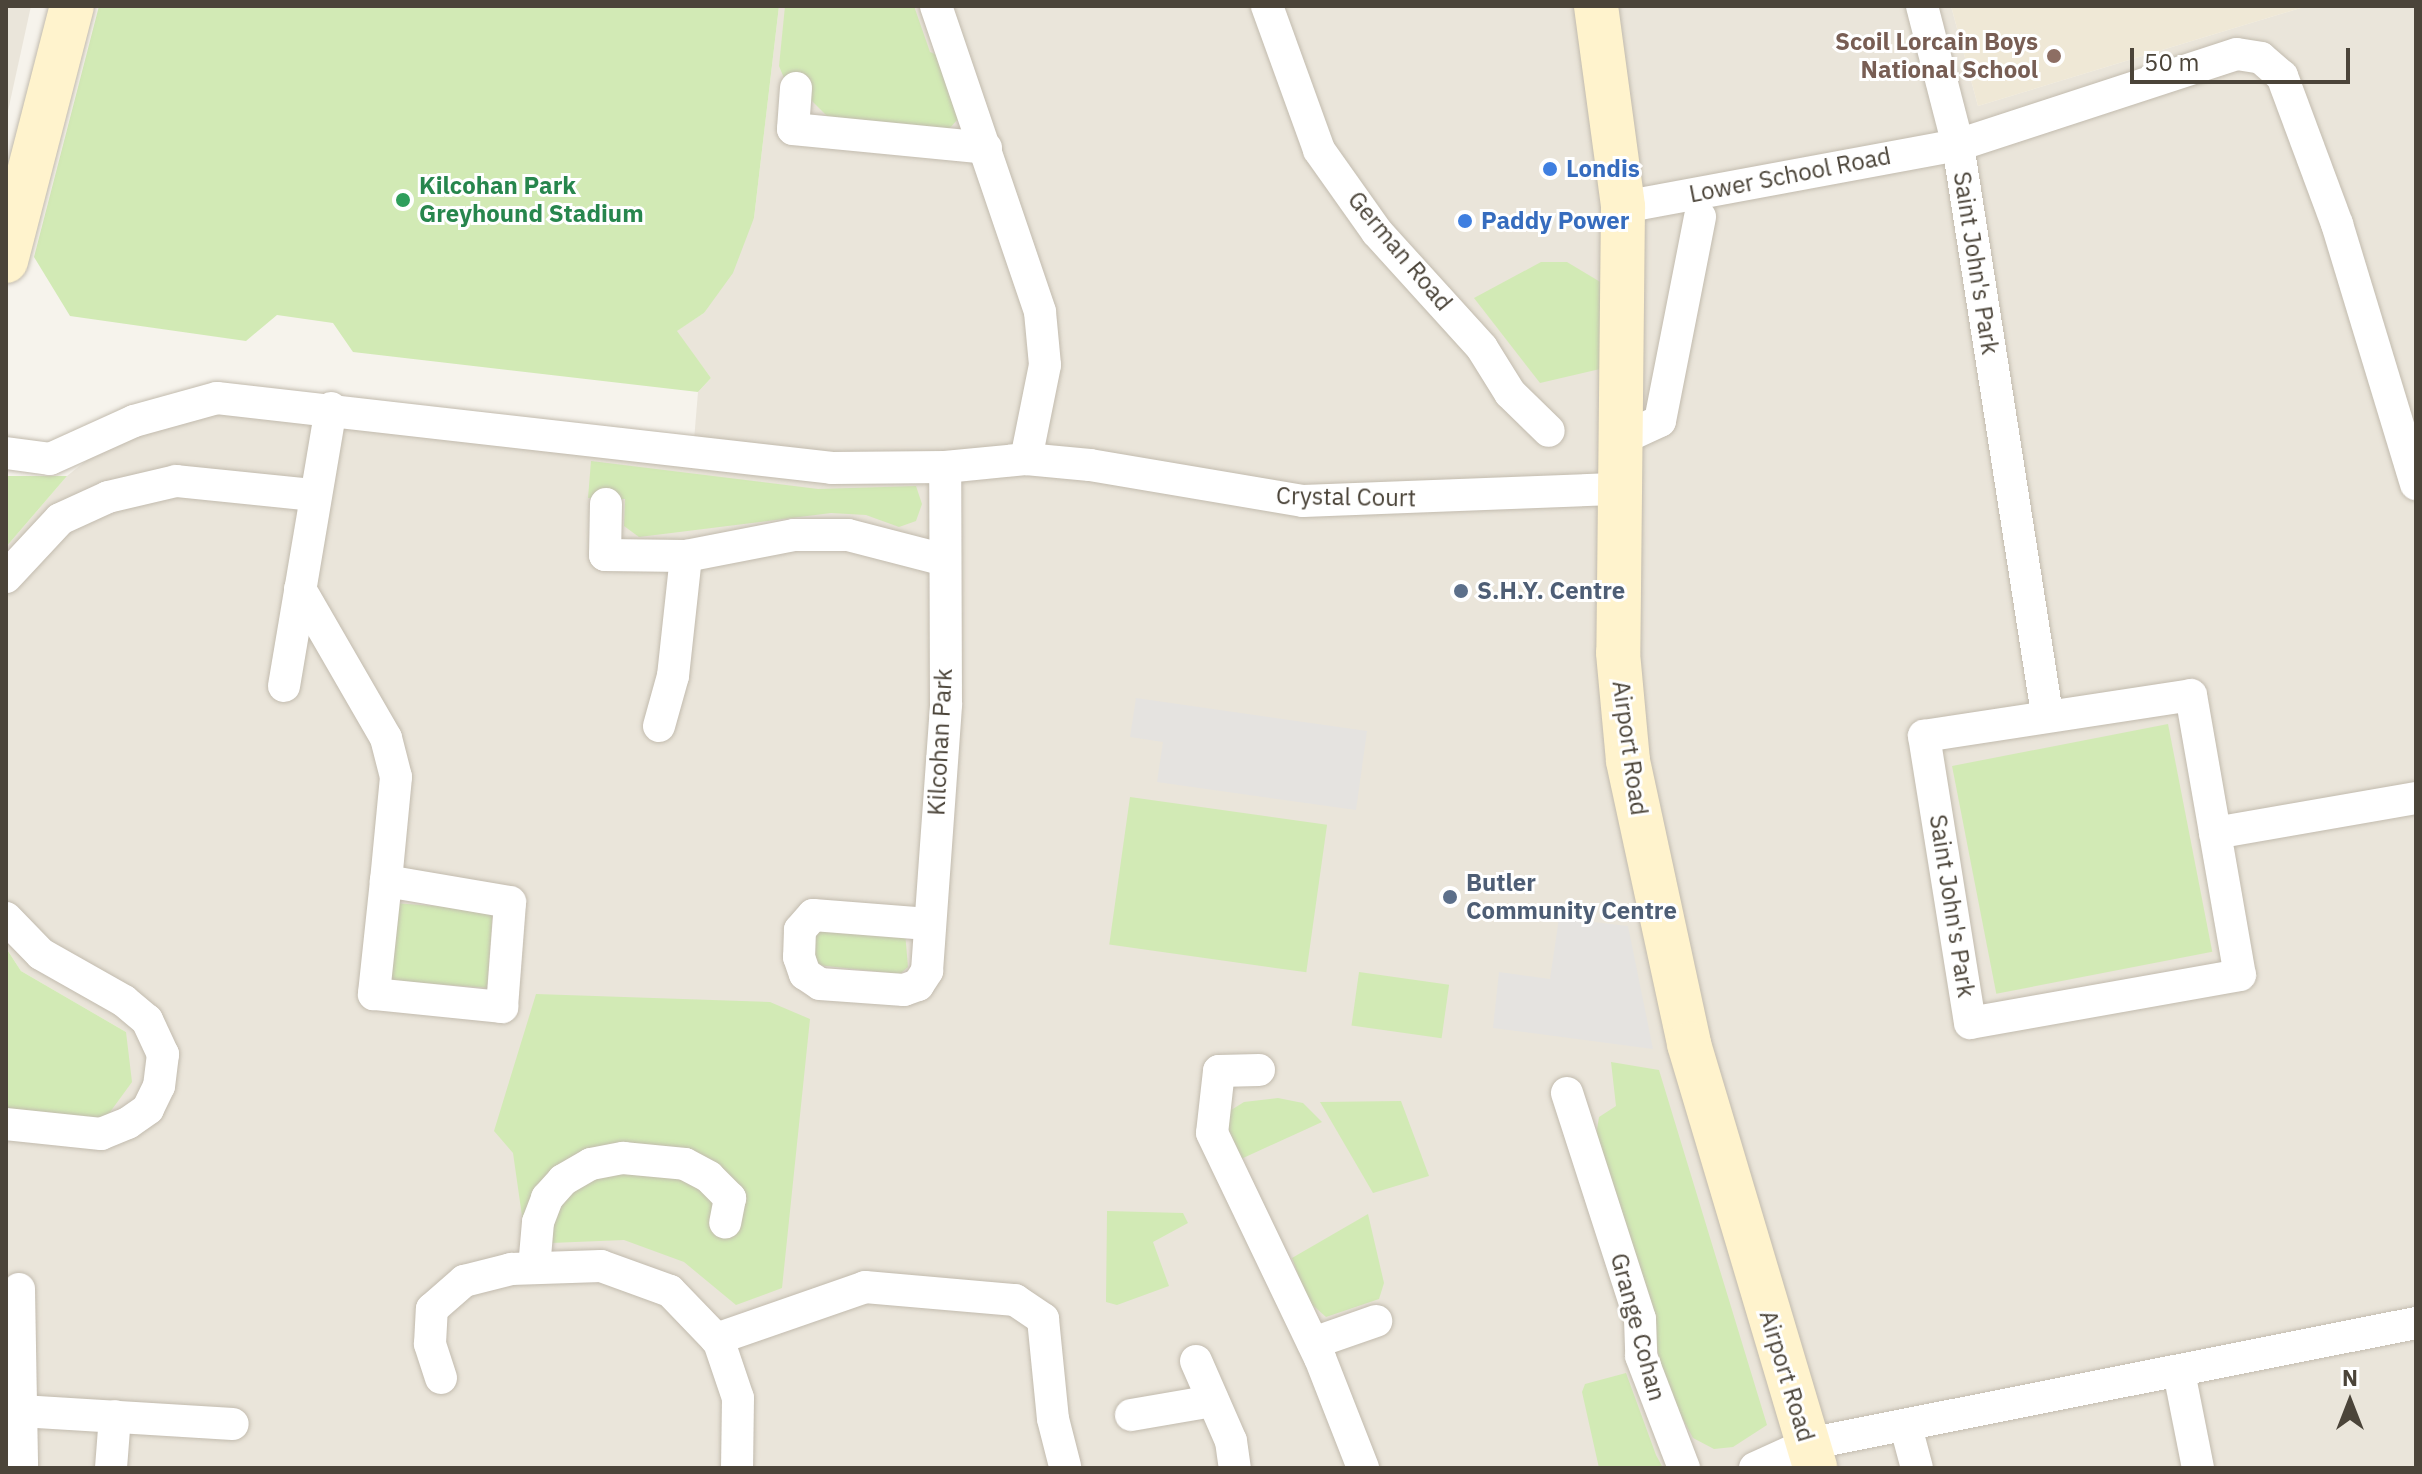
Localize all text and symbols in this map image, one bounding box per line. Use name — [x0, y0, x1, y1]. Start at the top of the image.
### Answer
place label: Scoil Lorcain Boys National School — [1835, 28, 2038, 84]
scale bar — [2134, 32, 2354, 82]
text: 50 m — [2144, 46, 2199, 78]
marker: Scoil Lorcain Boys National School — [2045, 47, 2063, 65]
street label: Lower School Road — [1687, 141, 1893, 209]
place label: Londis — [1566, 155, 1640, 183]
marker: Londis — [1541, 160, 1559, 178]
street label: Saint John's Park — [1947, 169, 2005, 357]
place label: Kilcohan Park Greyhound Stadium — [419, 172, 644, 228]
street label: German Road — [1342, 185, 1458, 317]
marker: Kilcohan Park Greyhound Stadium — [394, 191, 412, 209]
place label: Paddy Power — [1481, 207, 1629, 235]
marker: Paddy Power — [1456, 212, 1474, 230]
street label: Crystal Court — [1276, 481, 1416, 513]
place label: S.H.Y. Centre — [1477, 577, 1625, 605]
marker: S.H.Y. Centre — [1452, 582, 1470, 600]
street label: Kilcohan Park — [922, 668, 958, 816]
street label: Airport Road — [1606, 679, 1654, 817]
street label: Saint John's Park — [1923, 812, 1981, 1000]
place label: Butler Community Centre — [1466, 869, 1677, 925]
marker: Butler Community Centre — [1441, 888, 1459, 906]
street label: Grange Cohan — [1604, 1250, 1672, 1404]
street label: Airport Road — [1753, 1307, 1821, 1445]
north arrow — [2310, 1362, 2390, 1442]
text: N — [2342, 1363, 2358, 1392]

